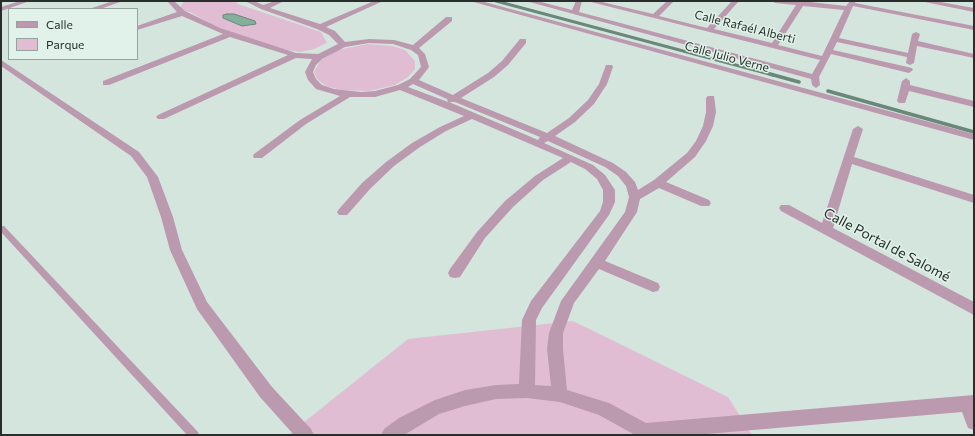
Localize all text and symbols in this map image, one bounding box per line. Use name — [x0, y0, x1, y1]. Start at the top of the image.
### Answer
street label: Calle Rafaél Alberti — [693, 7, 797, 47]
legend — [8, 8, 138, 60]
text: Calle — [46, 17, 73, 31]
text: Parque — [46, 37, 84, 51]
street label: Calle Julio Verne — [683, 39, 771, 75]
street label: Calle Portal de Salomé — [821, 204, 953, 286]

